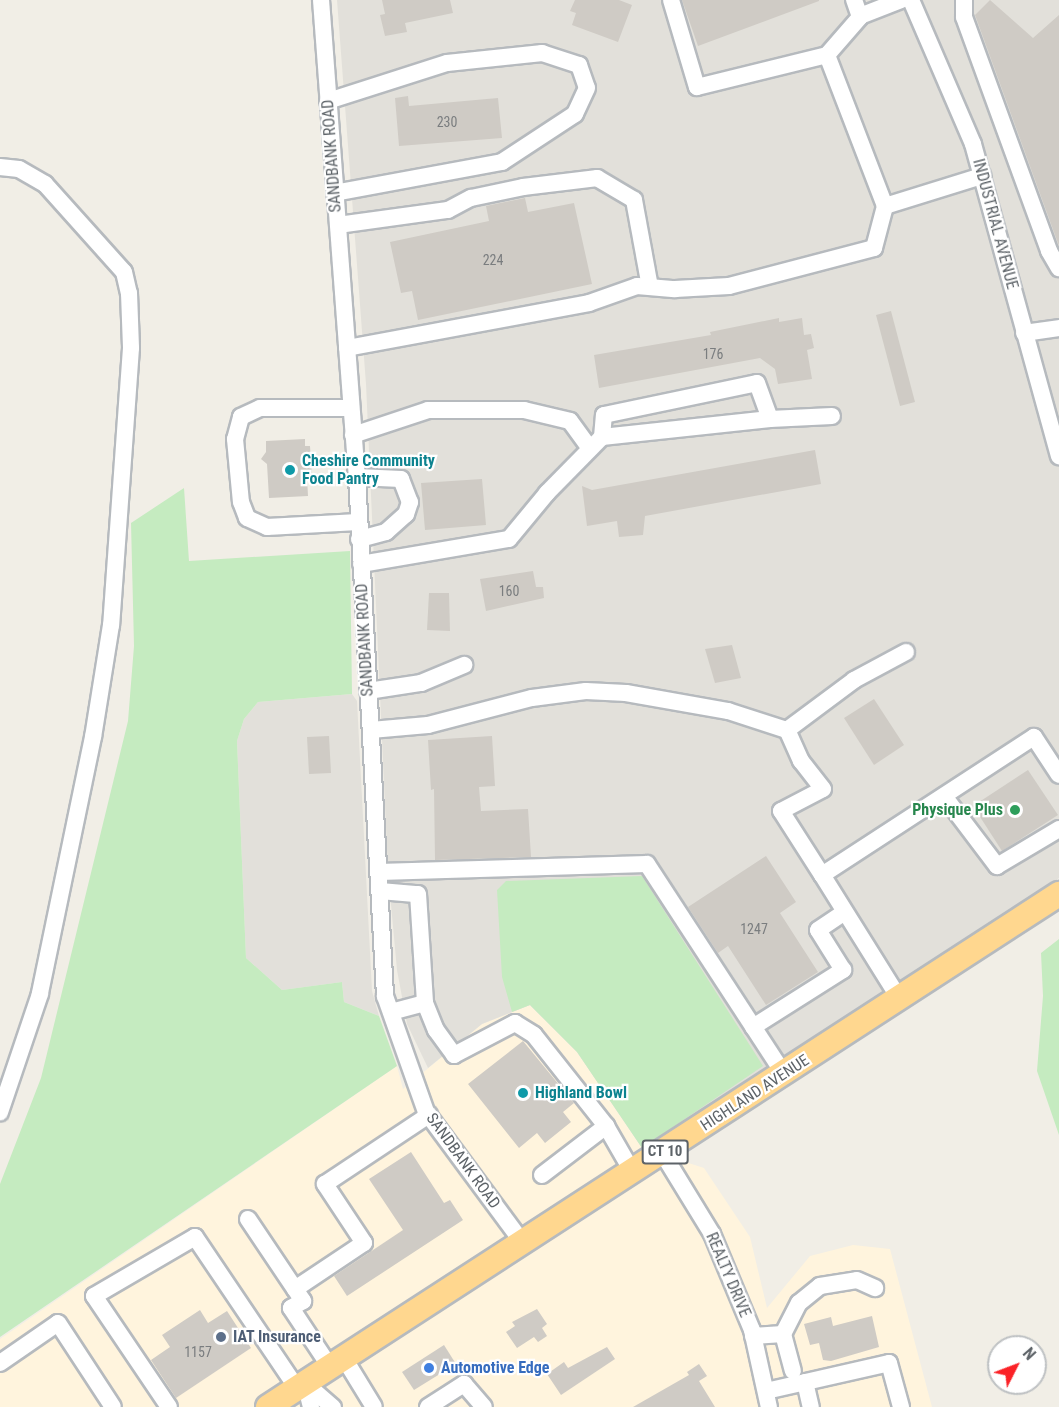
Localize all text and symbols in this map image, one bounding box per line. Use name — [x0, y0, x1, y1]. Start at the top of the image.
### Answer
street label: SANDBANK ROAD — [318, 99, 346, 213]
house number: 230 — [437, 114, 457, 130]
street label: INDUSTRIAL AVENUE — [968, 157, 1022, 291]
house number: 224 — [483, 252, 503, 268]
house number: 176 — [703, 346, 723, 362]
place label: Cheshire Community Food Pantry — [302, 451, 435, 489]
marker: Cheshire Community Food Pantry — [283, 463, 297, 477]
street label: SANDBANK ROAD — [352, 583, 378, 697]
house number: 160 — [499, 583, 519, 599]
place label: Physique Plus — [912, 800, 1003, 820]
marker: Physique Plus — [1008, 803, 1022, 817]
house number: 1247 — [740, 921, 768, 937]
street label: HIGHLAND AVENUE — [697, 1051, 813, 1135]
place label: Highland Bowl — [535, 1083, 627, 1103]
marker: Highland Bowl — [516, 1086, 530, 1100]
street label: SANDBANK ROAD — [422, 1110, 504, 1212]
road number: CT 10 — [641, 1140, 689, 1164]
street label: REALTY DRIVE — [702, 1230, 754, 1320]
place label: IAT Insurance — [233, 1327, 321, 1347]
marker: IAT Insurance — [214, 1330, 228, 1344]
north arrow — [987, 1335, 1047, 1395]
house number: 1157 — [184, 1344, 212, 1360]
text: N — [1019, 1344, 1040, 1364]
place label: Automotive Edge — [441, 1358, 550, 1378]
marker: Automotive Edge — [422, 1361, 436, 1375]

